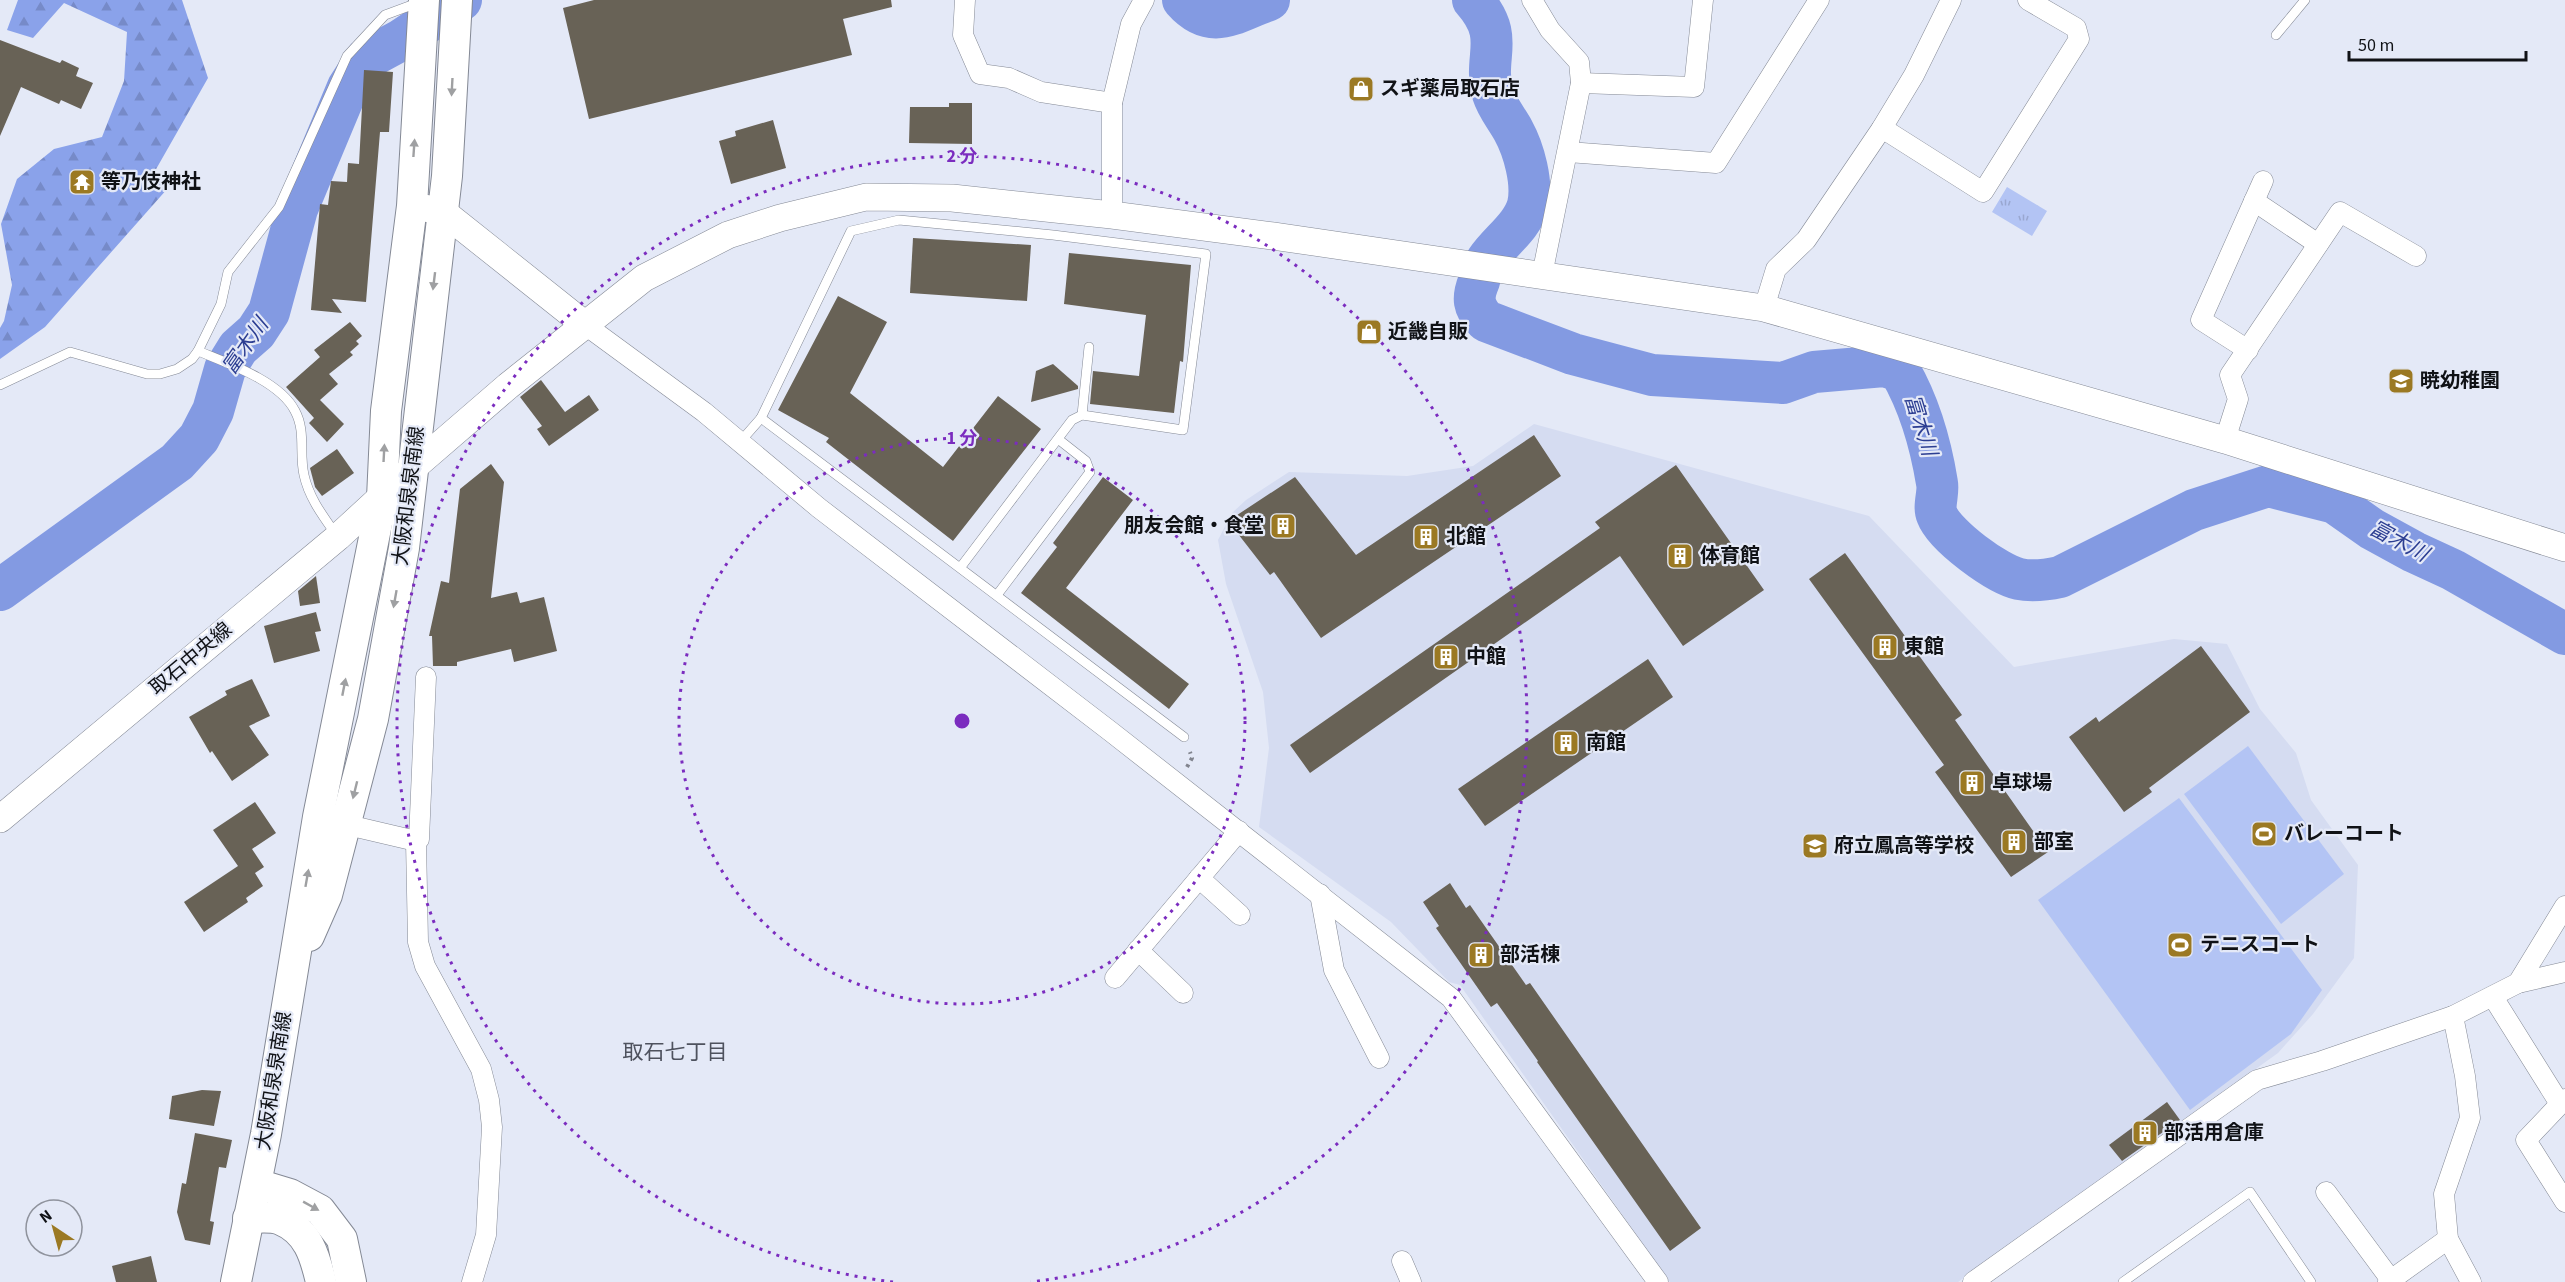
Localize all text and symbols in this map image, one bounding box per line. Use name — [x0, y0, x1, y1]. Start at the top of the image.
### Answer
scale bar — [2349, 24, 2526, 62]
text: 50 m — [2358, 33, 2394, 58]
shop icon: スギ薬局取石店 — [1346, 74, 1376, 104]
place label: スギ薬局取石店 — [1380, 75, 1520, 103]
one-way arrow — [447, 77, 457, 96]
one-way arrow — [410, 138, 419, 157]
text: 2 分 — [946, 144, 978, 169]
temple icon: 等乃伎神社 — [67, 167, 97, 197]
place label: 等乃伎神社 — [101, 168, 201, 196]
one-way arrow — [429, 272, 439, 291]
water label: 富木川 — [215, 310, 277, 380]
shop icon: 近畿自販 — [1354, 317, 1384, 347]
place label: 近畿自販 — [1388, 318, 1468, 346]
school or university icon: 暁幼稚園 — [2386, 366, 2416, 396]
place label: 暁幼稚園 — [2420, 367, 2500, 395]
water label: 富木川 — [1897, 390, 1945, 461]
street label: 大阪和泉泉南線 — [387, 425, 431, 567]
text: 1 分 — [946, 426, 978, 451]
one-way arrow — [379, 444, 389, 463]
building icon: 朋友会館・食堂 — [1268, 511, 1298, 541]
place label: 朋友会館・食堂 — [1124, 512, 1264, 540]
water label: 富木川 — [2364, 513, 2436, 570]
building icon: 北館 — [1411, 522, 1441, 552]
place label: 北館 — [1446, 523, 1486, 551]
building icon: 体育館 — [1665, 541, 1695, 571]
place label: 体育館 — [1700, 542, 1760, 570]
one-way arrow — [390, 590, 399, 609]
street label: 取石中央線 — [144, 616, 238, 702]
building icon: 東館 — [1870, 632, 1900, 662]
place label: 東館 — [1904, 633, 1944, 661]
building icon: 中館 — [1431, 642, 1461, 672]
place label: 中館 — [1466, 643, 1506, 671]
one-way arrow — [340, 677, 349, 696]
centre of rings — [952, 711, 972, 731]
building icon: 南館 — [1551, 728, 1581, 758]
place label: 南館 — [1586, 729, 1626, 757]
building icon: 卓球場 — [1957, 768, 1987, 798]
place label: 卓球場 — [1992, 769, 2052, 797]
one-way arrow — [349, 781, 359, 799]
sports icon: バレーコート — [2249, 819, 2279, 849]
place label: バレーコート — [2284, 820, 2404, 848]
building icon: 部室 — [1999, 827, 2029, 857]
place label: 部室 — [2034, 828, 2074, 856]
school or university icon: 府立鳳高等学校 — [1800, 831, 1830, 861]
place label: 府立鳳高等学校 — [1834, 832, 1974, 860]
one-way arrow — [303, 869, 312, 888]
sports icon: テニスコート — [2165, 930, 2195, 960]
place label: テニスコート — [2200, 931, 2320, 959]
building icon: 部活棟 — [1466, 940, 1496, 970]
place label: 部活棟 — [1500, 941, 1560, 969]
street label: 大阪和泉泉南線 — [249, 1010, 299, 1152]
district label: 取石七丁目 — [623, 1037, 728, 1067]
building icon: 部活用倉庫 — [2130, 1118, 2160, 1148]
place label: 部活用倉庫 — [2164, 1119, 2264, 1147]
north arrow — [24, 1198, 84, 1258]
one-way arrow — [303, 1201, 320, 1211]
text: N — [35, 1205, 57, 1229]

